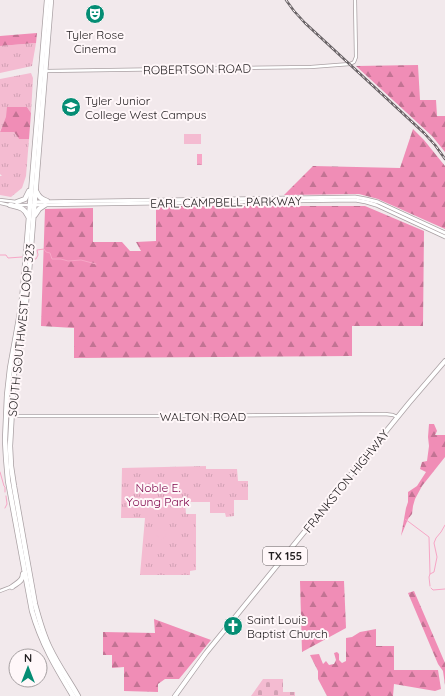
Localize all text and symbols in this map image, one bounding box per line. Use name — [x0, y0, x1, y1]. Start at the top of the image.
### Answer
theatre icon: Tyler Rose Cinema — [84, 3, 106, 25]
place label: Tyler Rose Cinema — [66, 27, 124, 56]
street label: ROBERTSON ROAD — [143, 61, 252, 77]
place label: Tyler Junior College West Campus — [85, 93, 207, 122]
school or university icon: Tyler Junior College West Campus — [60, 96, 82, 118]
street label: EARL CAMPBELL PARKWAY — [150, 193, 302, 211]
street label: SOUTH SOUTHWEST LOOP 323 — [4, 243, 38, 417]
street label: WALTON ROAD — [160, 409, 247, 424]
street label: FRANKSTON HIGHWAY — [300, 426, 392, 536]
park label: Noble E. Young Park — [126, 480, 190, 509]
road number: TX 155 — [263, 547, 307, 565]
place label: Saint Louis Baptist Church — [247, 612, 328, 641]
church icon: Saint Louis Baptist Church — [222, 615, 244, 637]
north arrow — [8, 648, 48, 688]
text: N — [24, 651, 32, 665]

